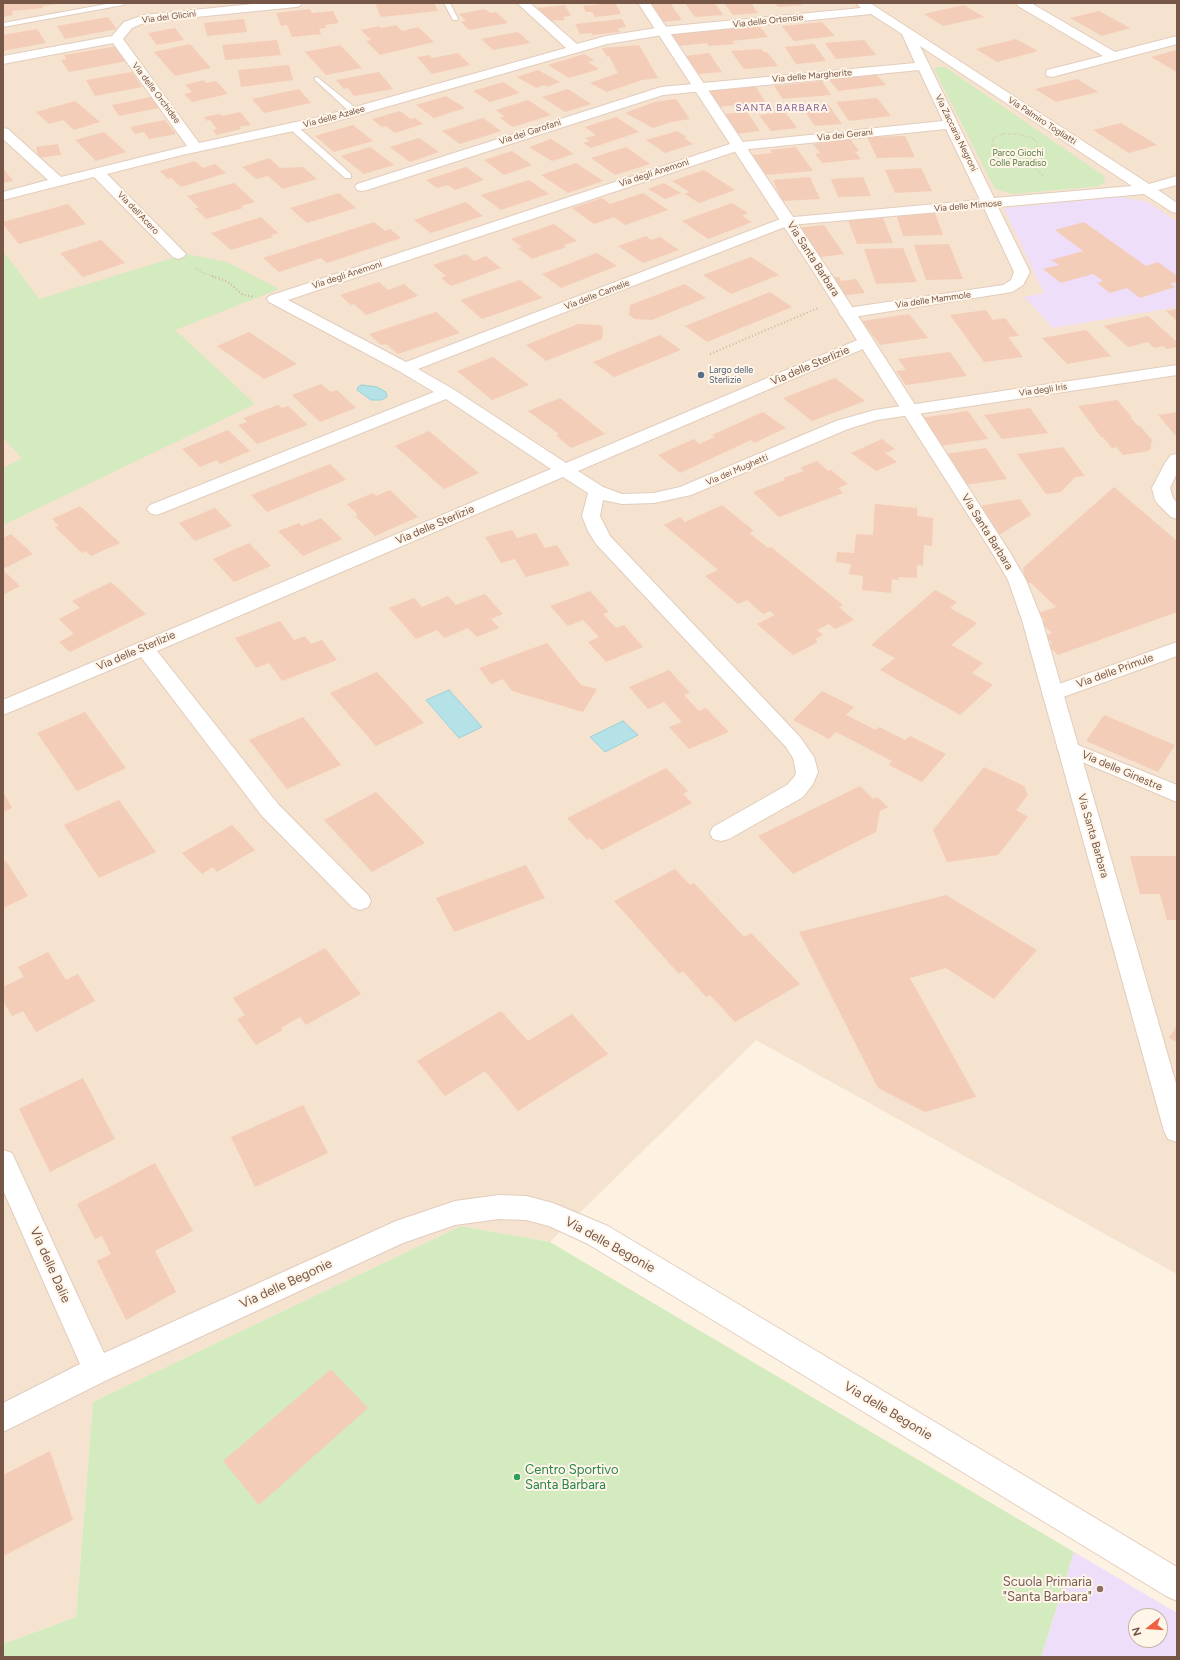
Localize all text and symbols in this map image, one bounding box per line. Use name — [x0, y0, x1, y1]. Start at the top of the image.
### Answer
street label: Via dei Glicini — [141, 8, 197, 26]
street label: Via delle Ortensie — [732, 12, 804, 30]
street label: Via delle Orchidee — [130, 60, 182, 126]
street label: Via delle Margherite — [772, 67, 852, 85]
street label: Via Zaccaria Negroni — [933, 93, 979, 173]
street label: Via Palmiro Togliatti — [1006, 95, 1078, 147]
district label: SANTA BARBARA — [736, 102, 828, 114]
street label: Via delle Azalee — [302, 104, 366, 130]
street label: Via dei Garofani — [498, 117, 562, 147]
street label: Via dei Gerani — [817, 127, 873, 143]
park label: Parco Giochi Colle Paradiso — [990, 148, 1046, 169]
street label: Via degli Anemoni — [618, 157, 690, 189]
street label: Via dell'Acero — [115, 189, 161, 237]
street label: Via delle Mimose — [934, 198, 1002, 214]
street label: Via Santa Barbara — [784, 219, 842, 299]
street label: Via degli Anemoni — [311, 259, 383, 291]
street label: Via delle Camelie — [563, 278, 631, 312]
street label: Via delle Mammole — [895, 289, 971, 311]
street label: Via delle Sterlizie — [769, 344, 851, 388]
place label: Largo delle Sterlizie — [709, 365, 753, 386]
marker: Largo delle Sterlizie — [696, 370, 706, 380]
street label: Via degli Iris — [1018, 381, 1068, 399]
street label: Via dei Mughetti — [704, 452, 770, 488]
street label: Via Santa Barbara — [958, 492, 1016, 572]
street label: Via delle Sterlizie — [394, 503, 476, 547]
street label: Via delle Sterlizie — [95, 629, 177, 673]
street label: Via delle Primule — [1075, 651, 1155, 691]
street label: Via delle Ginestre — [1080, 748, 1164, 794]
street label: Via Santa Barbara — [1075, 792, 1111, 880]
street label: Via delle Begonie — [562, 1214, 658, 1276]
street label: Via delle Dalie — [26, 1225, 74, 1305]
street label: Via delle Begonie — [237, 1256, 335, 1312]
street label: Via delle Begonie — [841, 1379, 935, 1443]
place label: Centro Sportivo Santa Barbara — [525, 1462, 618, 1493]
marker: Centro Sportivo Santa Barbara — [512, 1472, 522, 1482]
place label: Scuola Primaria "Santa Barbara" — [1003, 1574, 1092, 1605]
marker: Scuola Primaria "Santa Barbara" — [1095, 1584, 1105, 1594]
north arrow — [1128, 1608, 1168, 1648]
text: N — [1130, 1625, 1144, 1637]

